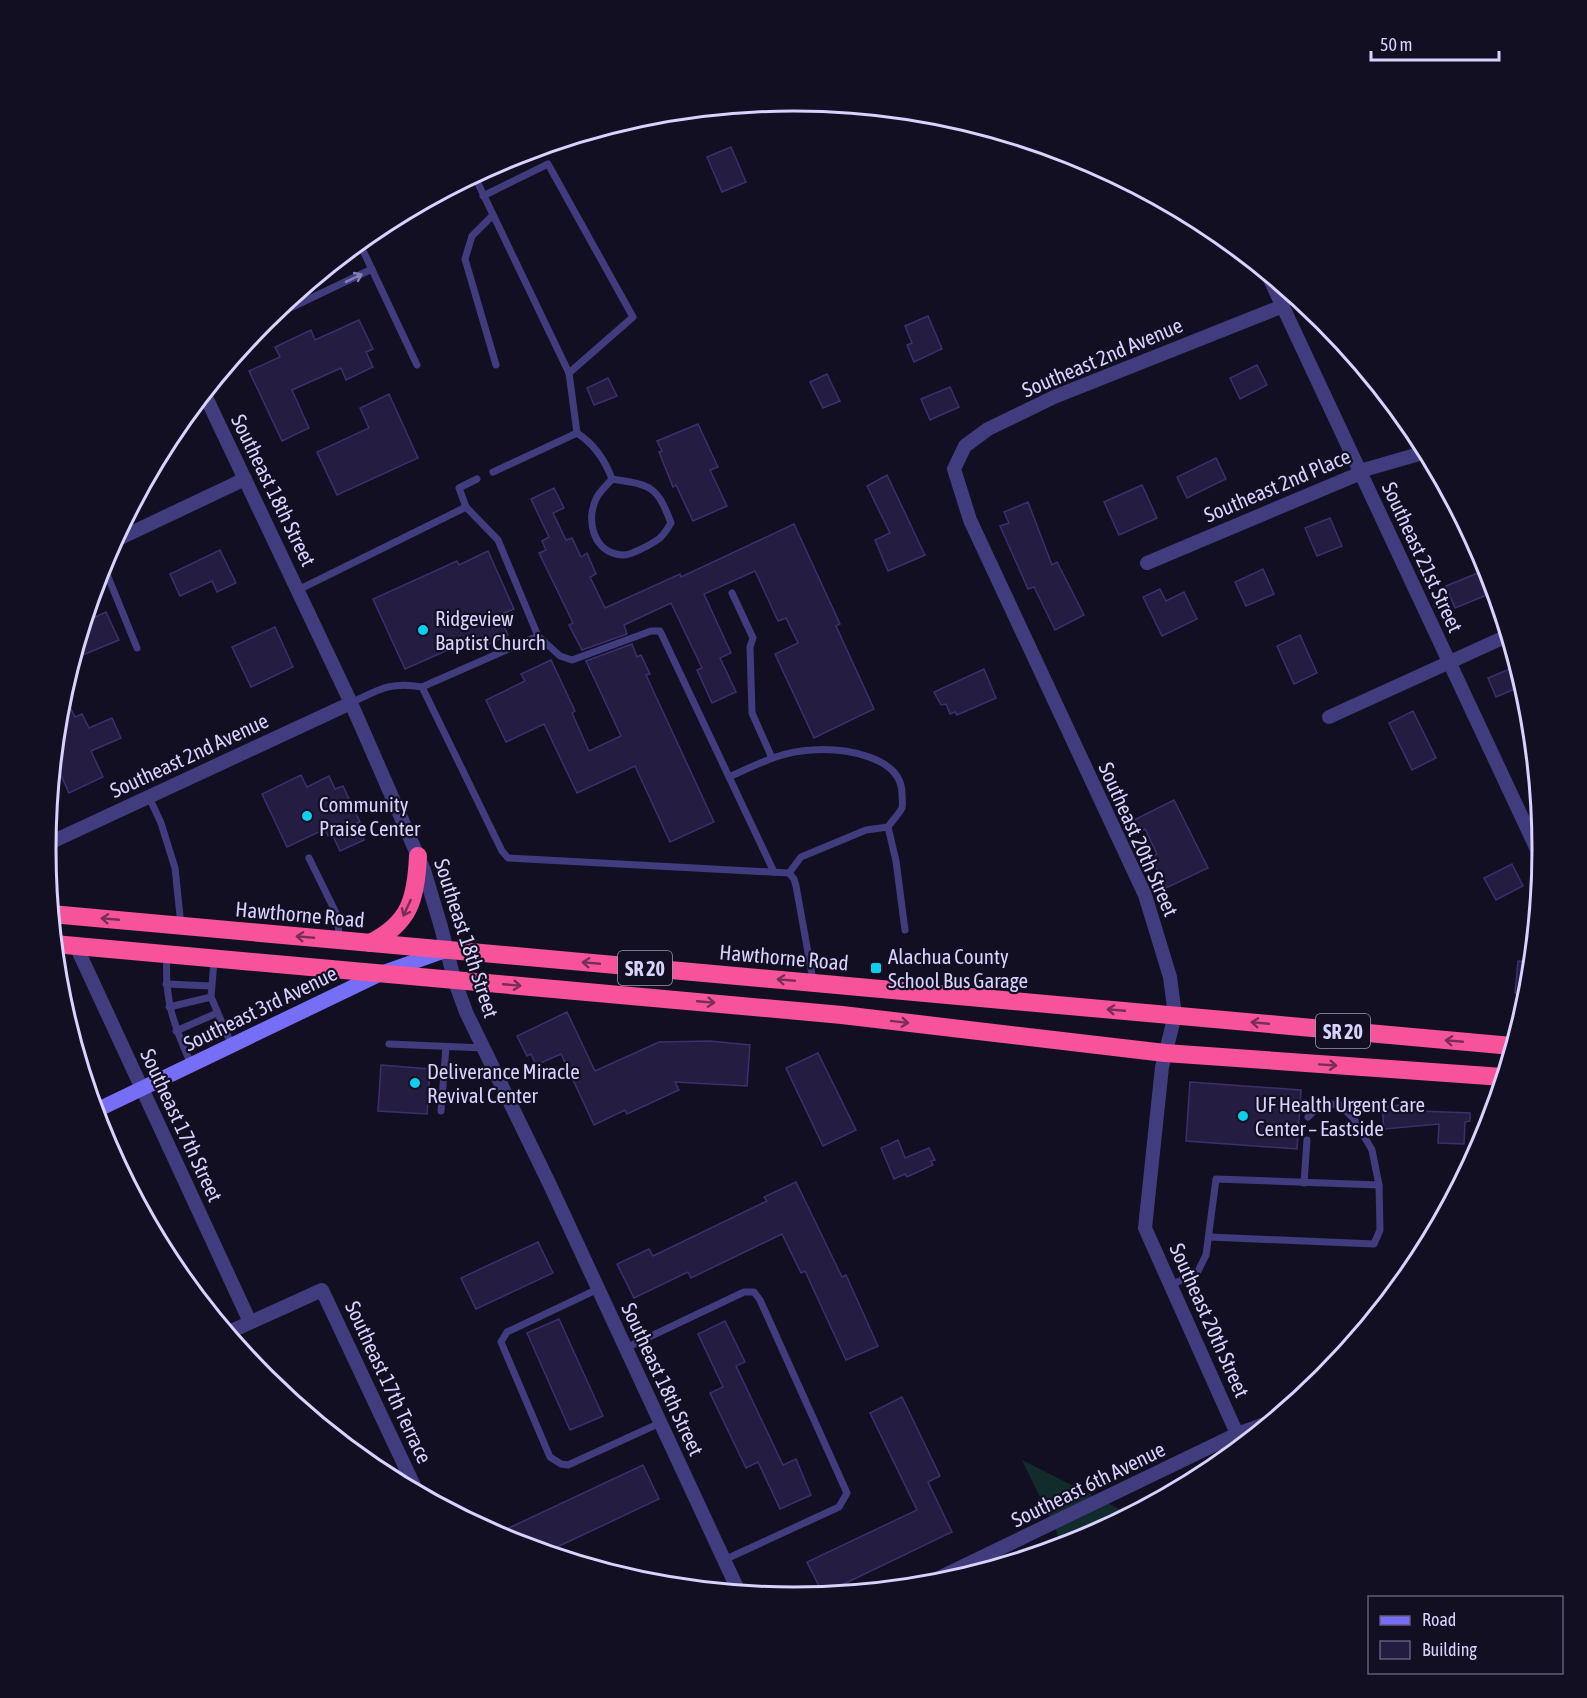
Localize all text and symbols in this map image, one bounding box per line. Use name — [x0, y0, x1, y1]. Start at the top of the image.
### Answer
scale bar — [1371, 24, 1498, 62]
text: 50 m — [1380, 34, 1412, 55]
one-way arrow — [344, 271, 362, 283]
street label: Southeast 2nd Avenue — [1018, 312, 1186, 402]
street label: Southeast 18th Street — [227, 410, 321, 570]
street label: Southeast 2nd Place — [1200, 443, 1354, 527]
street label: Southeast 21st Street — [1378, 478, 1468, 636]
place label: Ridgeview Baptist Church — [435, 606, 546, 654]
marker: Ridgeview Baptist Church — [416, 623, 430, 637]
street label: Southeast 2nd Avenue — [106, 708, 272, 802]
street label: Southeast 20th Street — [1094, 758, 1184, 920]
place label: Community Praise Center — [319, 792, 421, 840]
marker: Community Praise Center — [300, 809, 314, 823]
street label: Southeast 18th Street — [430, 856, 504, 1020]
street label: Hawthorne Road — [234, 896, 366, 932]
one-way arrow — [401, 898, 413, 916]
one-way arrow — [101, 913, 121, 924]
one-way arrow — [295, 931, 315, 942]
street label: Hawthorne Road — [718, 939, 850, 975]
place label: Alachua County School Bus Garage — [888, 944, 1028, 992]
road number: SR 20 — [618, 951, 672, 985]
one-way arrow — [582, 957, 602, 968]
street label: Southeast 3rd Avenue — [179, 960, 341, 1056]
marker: Alachua County School Bus Garage — [869, 961, 883, 975]
one-way arrow — [776, 974, 796, 985]
one-way arrow — [502, 980, 522, 991]
one-way arrow — [696, 997, 716, 1008]
one-way arrow — [1107, 1004, 1127, 1015]
road number: SR 20 — [1316, 1014, 1370, 1048]
one-way arrow — [889, 1016, 909, 1027]
one-way arrow — [1250, 1017, 1270, 1028]
one-way arrow — [1444, 1035, 1464, 1046]
street label: Southeast 17th Street — [136, 1045, 228, 1205]
place label: Deliverance Miracle Revival Center — [427, 1059, 580, 1107]
one-way arrow — [1317, 1060, 1337, 1071]
marker: Deliverance Miracle Revival Center — [408, 1076, 422, 1090]
place label: UF Health Urgent Care Center – Eastside — [1255, 1092, 1425, 1140]
marker: UF Health Urgent Care Center – Eastside — [1236, 1109, 1250, 1123]
street label: Southeast 20th Street — [1165, 1239, 1255, 1401]
street label: Southeast 17th Terrace — [341, 1297, 437, 1467]
street label: Southeast 18th Street — [617, 1299, 709, 1459]
street label: Southeast 6th Avenue — [1007, 1436, 1169, 1532]
legend — [1368, 1596, 1563, 1674]
text: Road — [1422, 1609, 1456, 1630]
text: Building — [1422, 1639, 1477, 1660]

